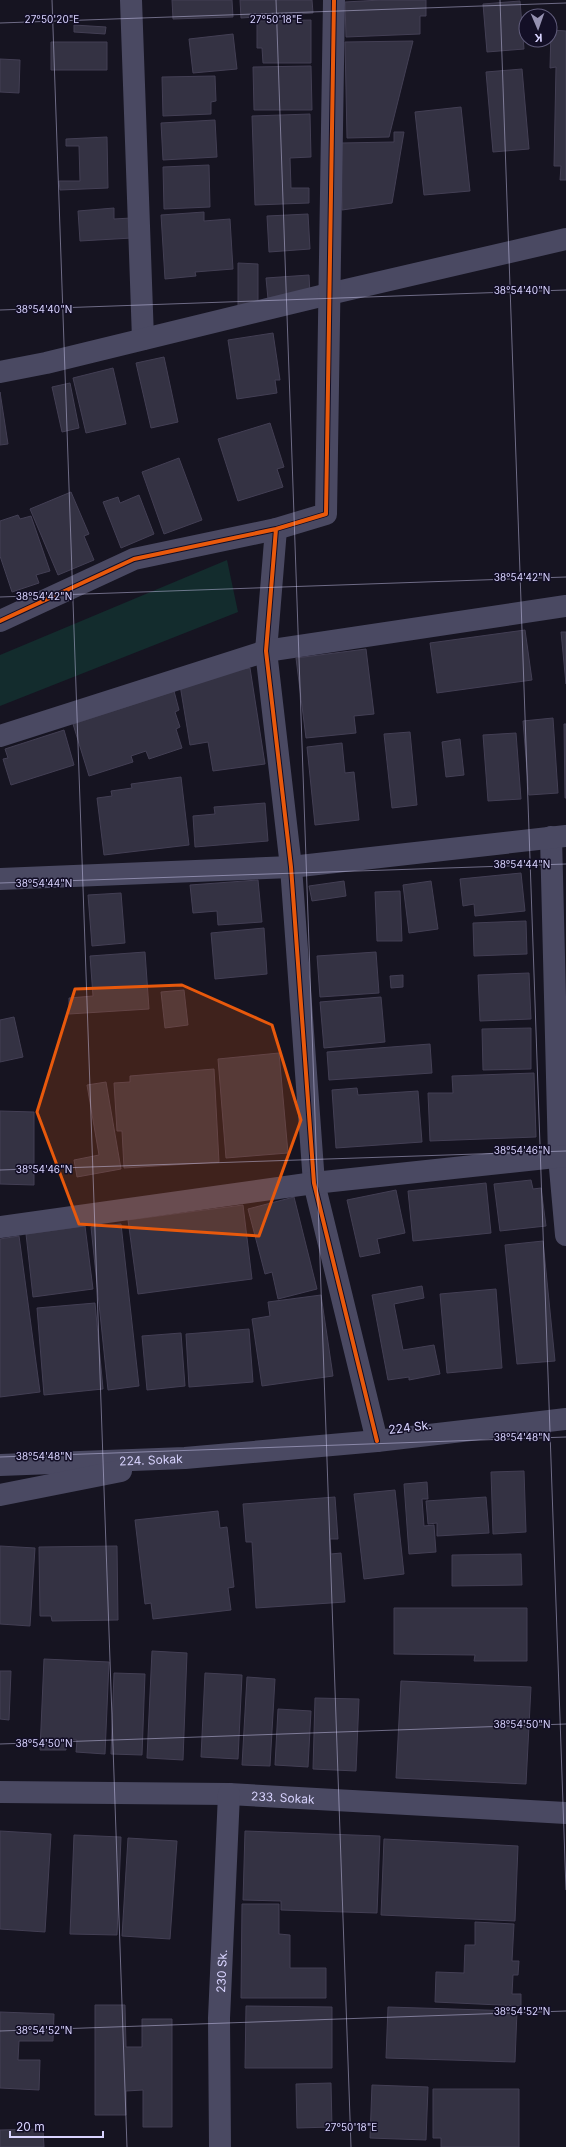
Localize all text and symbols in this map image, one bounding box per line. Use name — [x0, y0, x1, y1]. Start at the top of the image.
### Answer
north arrow — [518, 8, 558, 48]
text: 27°50'20"E — [25, 13, 79, 25]
text: 27°50'18"E — [250, 13, 302, 25]
text: K — [534, 31, 543, 45]
text: 38°54'40"N — [494, 284, 550, 296]
text: 38°54'40"N — [16, 303, 72, 315]
text: 38°54'42"N — [494, 571, 550, 583]
text: 38°54'42"N — [16, 590, 72, 602]
text: 38°54'44"N — [494, 858, 550, 870]
text: 38°54'44"N — [16, 877, 72, 889]
text: 38°54'46"N — [494, 1144, 550, 1156]
text: 38°54'46"N — [16, 1163, 72, 1175]
street label: 224 Sk. — [388, 1417, 432, 1437]
text: 38°54'48"N — [494, 1431, 550, 1443]
text: 38°54'48"N — [16, 1450, 72, 1462]
street label: 224. Sokak — [119, 1451, 183, 1468]
text: 38°54'50"N — [494, 1718, 550, 1730]
text: 38°54'50"N — [16, 1737, 72, 1749]
street label: 233. Sokak — [251, 1788, 315, 1806]
street label: 230 Sk. — [213, 1949, 230, 1993]
text: 38°54'52"N — [494, 2005, 550, 2017]
text: 38°54'52"N — [16, 2024, 72, 2036]
scale bar — [10, 2113, 103, 2139]
text: 20 m — [16, 2119, 45, 2134]
text: 27°50'18"E — [325, 2121, 377, 2133]

